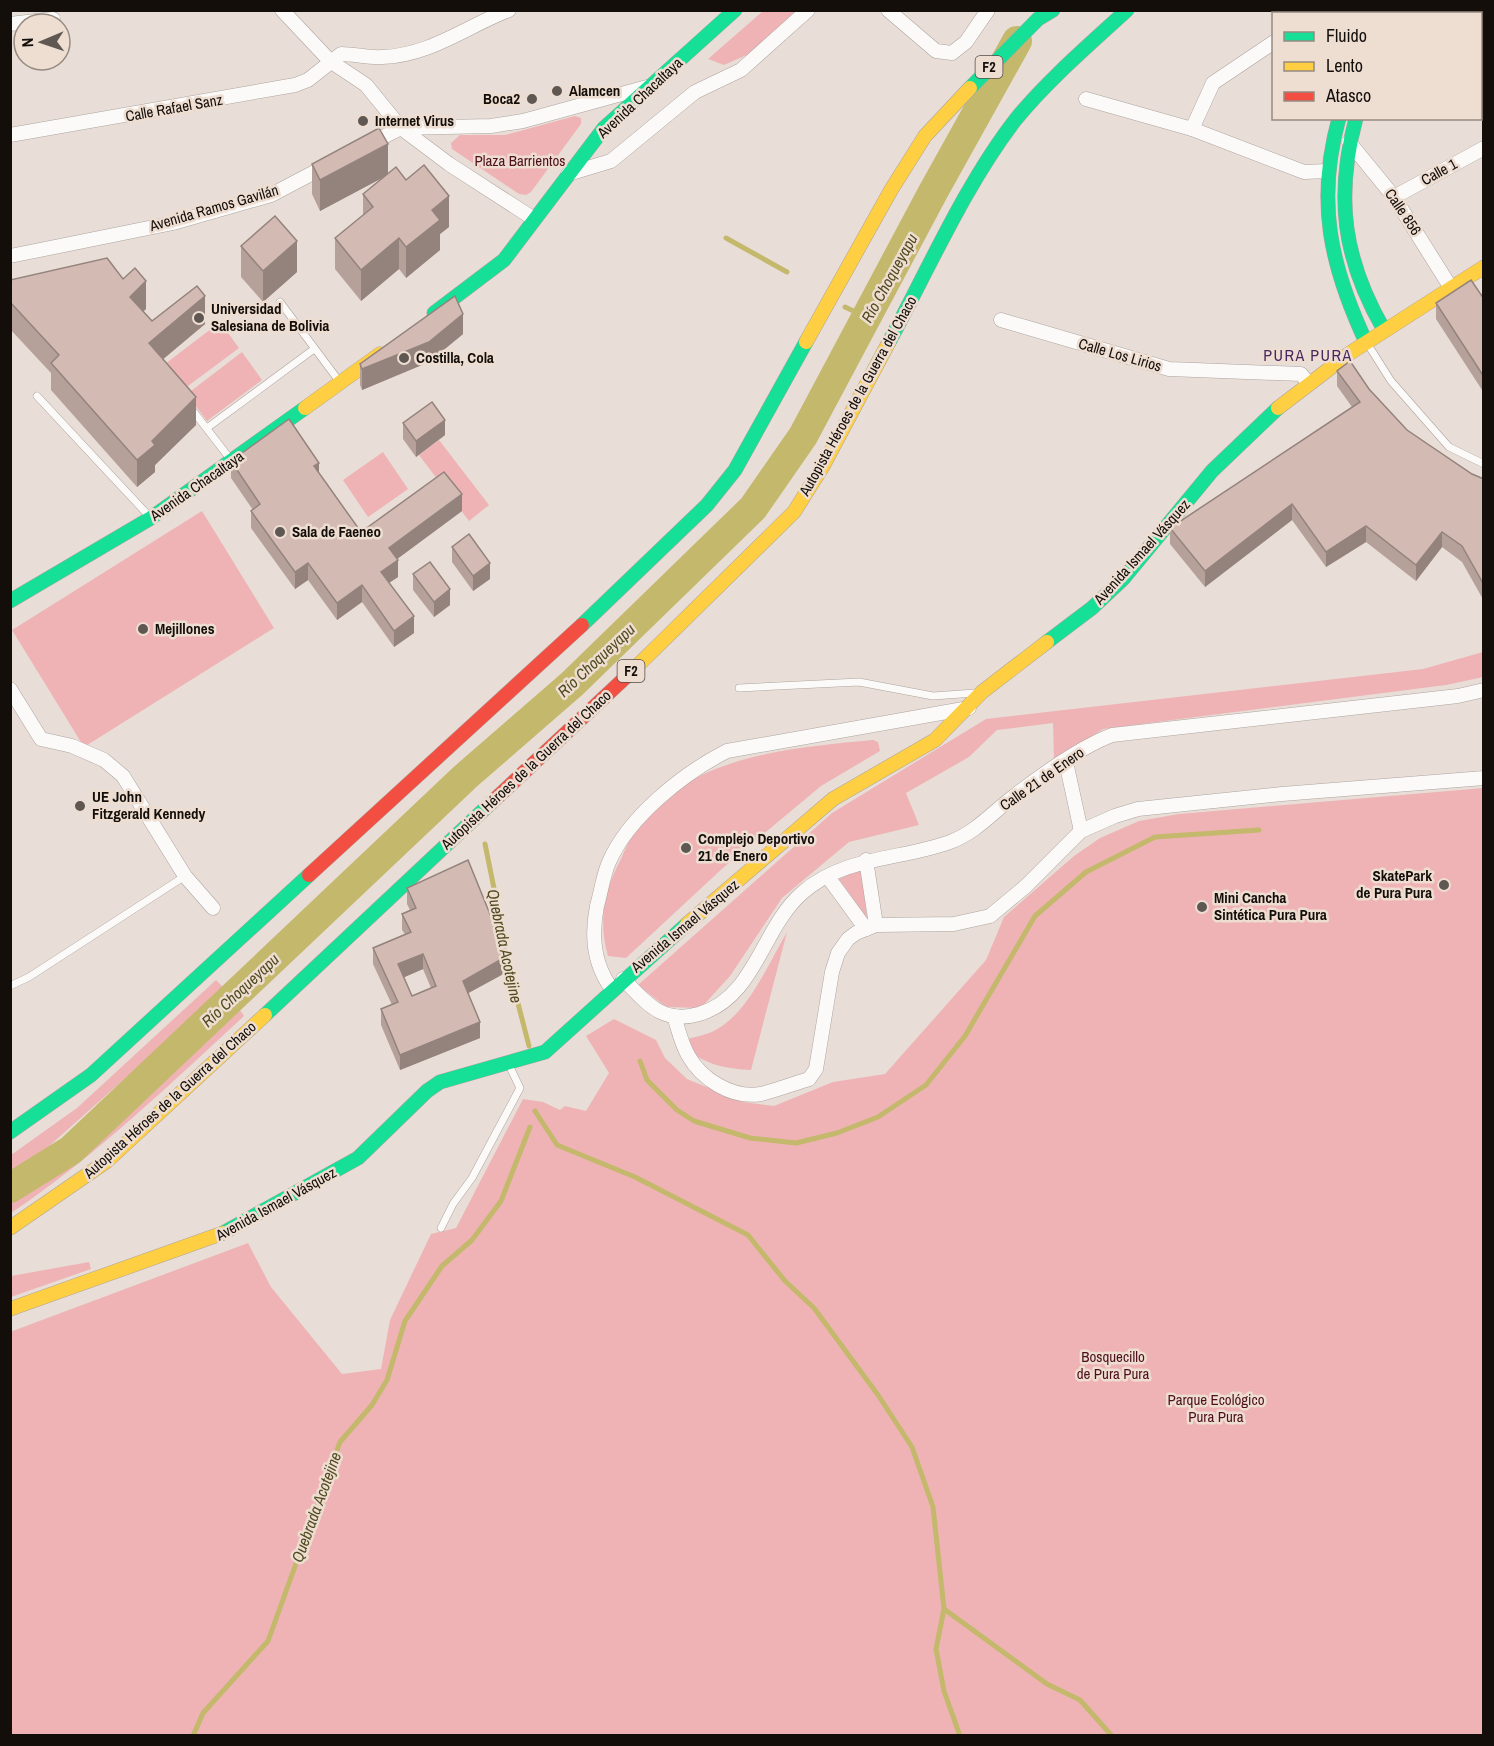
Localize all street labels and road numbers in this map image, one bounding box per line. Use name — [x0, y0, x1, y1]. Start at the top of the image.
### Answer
street label: Avenida Chacaltaya — [592, 52, 687, 143]
road number: F2 — [976, 56, 1002, 78]
street label: Calle Rafael Sanz — [124, 89, 224, 126]
street label: Calle 1 — [1417, 153, 1461, 190]
street label: Avenida Ramos Gavilán — [146, 179, 281, 236]
street label: Calle 856 — [1380, 184, 1427, 239]
street label: Autopista Héroes de la Guerra del Chaco — [793, 292, 922, 500]
street label: Calle Los Lirios — [1076, 333, 1164, 376]
street label: Avenida Chacaltaya — [145, 445, 248, 526]
street label: Avenida Ismael Vásquez — [1088, 494, 1195, 610]
road number: F2 — [618, 660, 644, 682]
street label: Autopista Héroes de la Guerra del Chaco — [435, 685, 615, 855]
street label: Calle 21 de Enero — [995, 742, 1088, 815]
street label: Avenida Ismael Vásquez — [625, 874, 743, 978]
street label: Autopista Héroes de la Guerra del Chaco — [78, 1016, 261, 1184]
street label: Avenida Ismael Vásquez — [211, 1162, 340, 1246]

